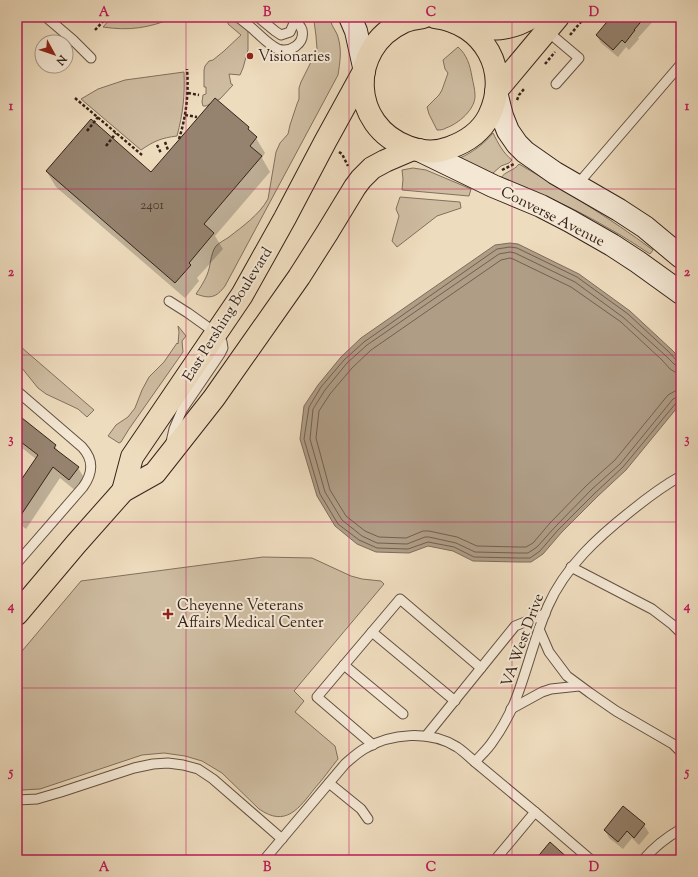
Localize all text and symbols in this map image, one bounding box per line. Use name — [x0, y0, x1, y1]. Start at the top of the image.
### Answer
text: A — [99, 4, 110, 22]
text: B — [263, 4, 272, 22]
text: C — [426, 4, 436, 22]
text: D — [589, 4, 599, 22]
north arrow — [34, 34, 74, 74]
place label: Visionaries — [258, 47, 330, 68]
text: N — [52, 51, 70, 68]
marker: Visionaries — [245, 51, 255, 61]
text: 1 — [9, 98, 14, 116]
text: 1 — [685, 98, 690, 116]
street label: Converse Avenue — [497, 182, 608, 253]
house number: 2401 — [140, 197, 164, 215]
street label: East Pershing Boulevard — [178, 243, 278, 386]
text: 2 — [8, 264, 15, 282]
text: 2 — [684, 264, 691, 282]
text: 3 — [8, 431, 14, 449]
text: 3 — [684, 431, 690, 449]
street label: VA West Drive — [497, 591, 550, 690]
place label: Cheyenne Veterans Affairs Medical Center — [177, 596, 324, 634]
text: 4 — [7, 598, 15, 616]
text: 4 — [683, 598, 691, 616]
marker: Cheyenne Veterans Affairs Medical Center — [162, 608, 174, 620]
text: 5 — [8, 764, 14, 782]
text: 5 — [684, 764, 690, 782]
text: A — [99, 859, 110, 877]
text: B — [263, 859, 272, 877]
text: C — [426, 859, 436, 877]
text: D — [589, 859, 599, 877]

